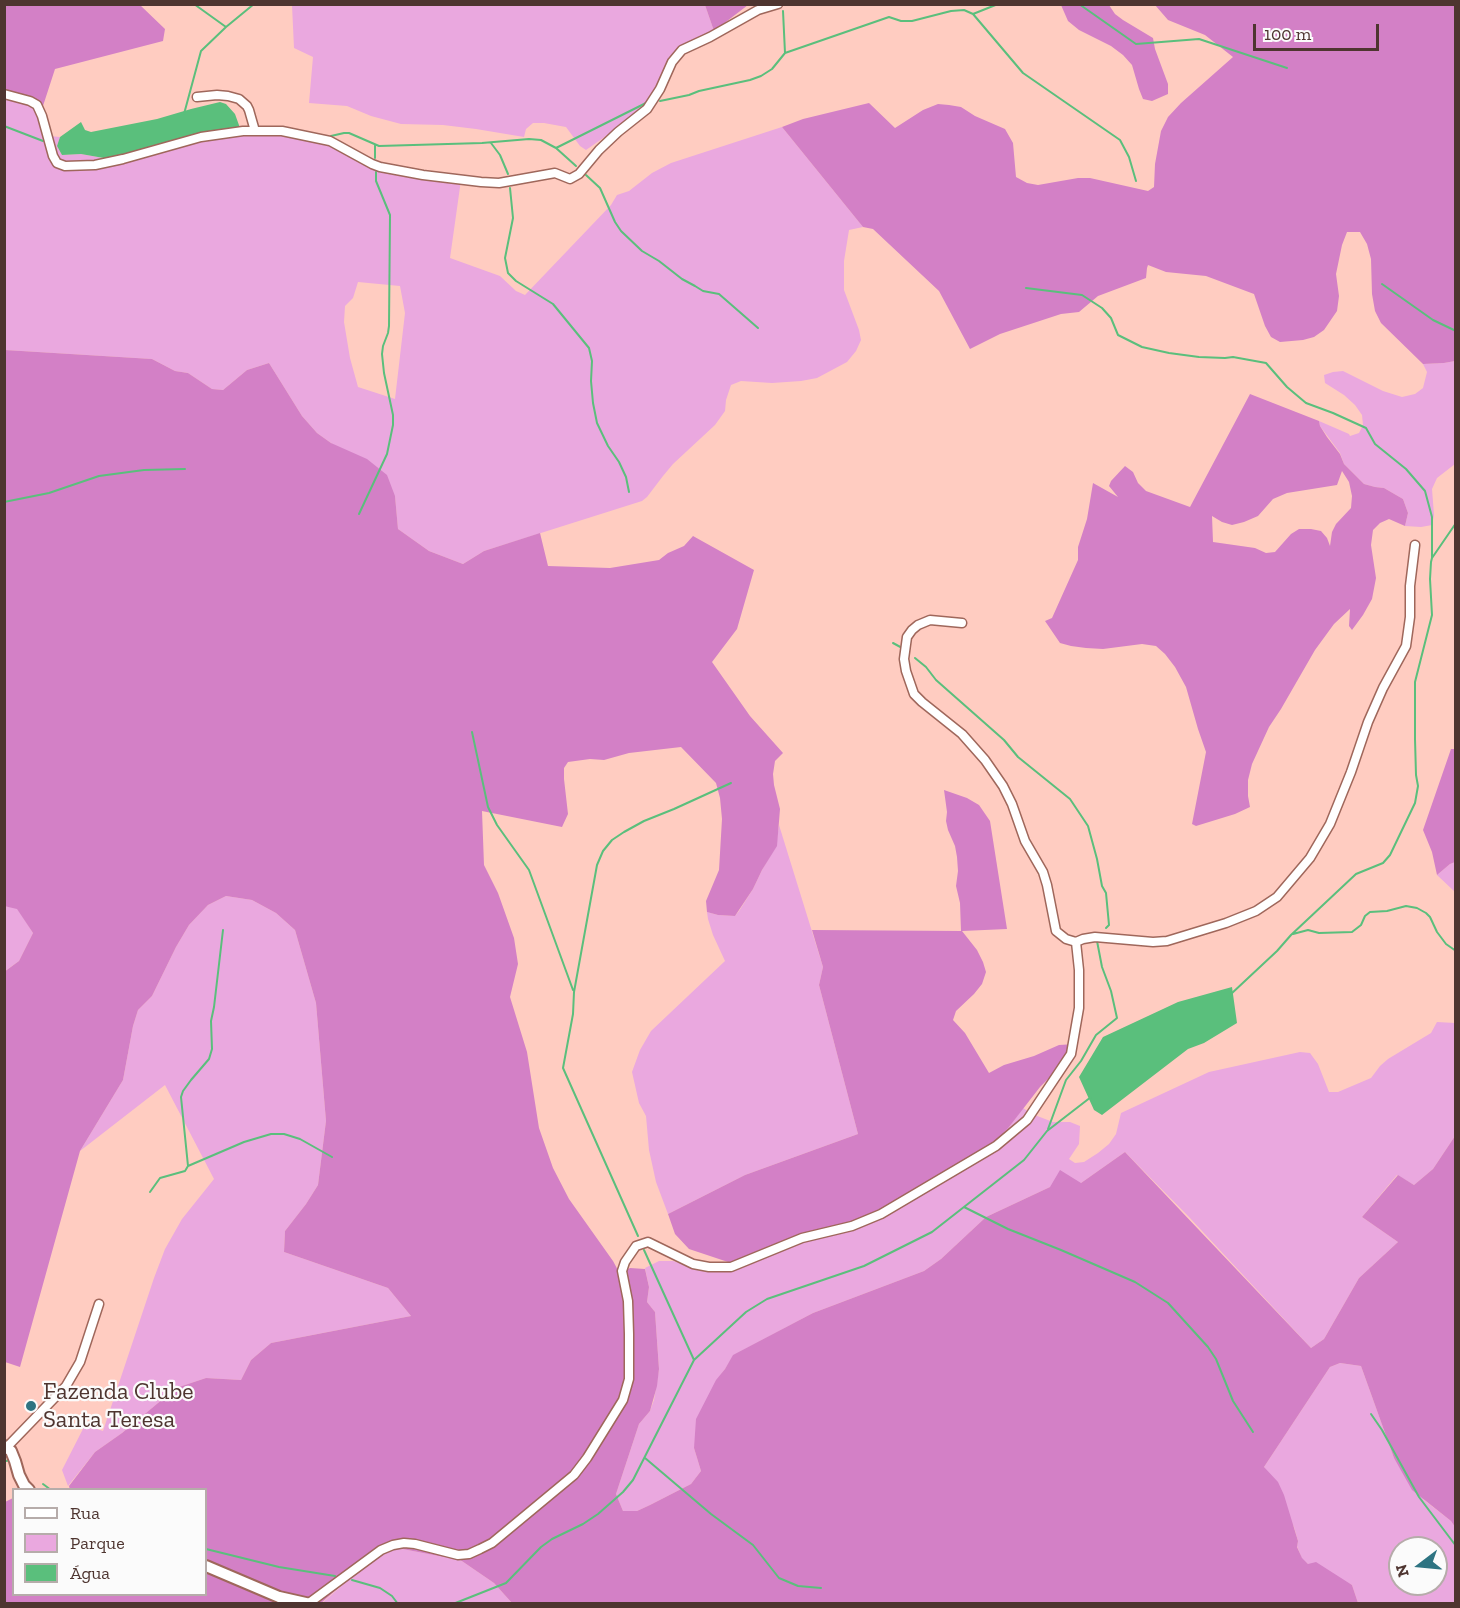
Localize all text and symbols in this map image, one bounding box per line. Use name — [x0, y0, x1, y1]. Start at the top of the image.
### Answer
scale bar — [1256, 12, 1382, 50]
text: 100 m — [1264, 23, 1311, 45]
place label: Fazenda Clube Santa Teresa — [43, 1378, 194, 1434]
marker: Fazenda Clube Santa Teresa — [24, 1399, 38, 1413]
legend — [12, 1488, 207, 1596]
text: Rua — [70, 1502, 100, 1524]
text: Parque — [70, 1532, 125, 1554]
north arrow — [1388, 1536, 1448, 1596]
text: Água — [70, 1562, 110, 1584]
text: N — [1391, 1562, 1413, 1579]

